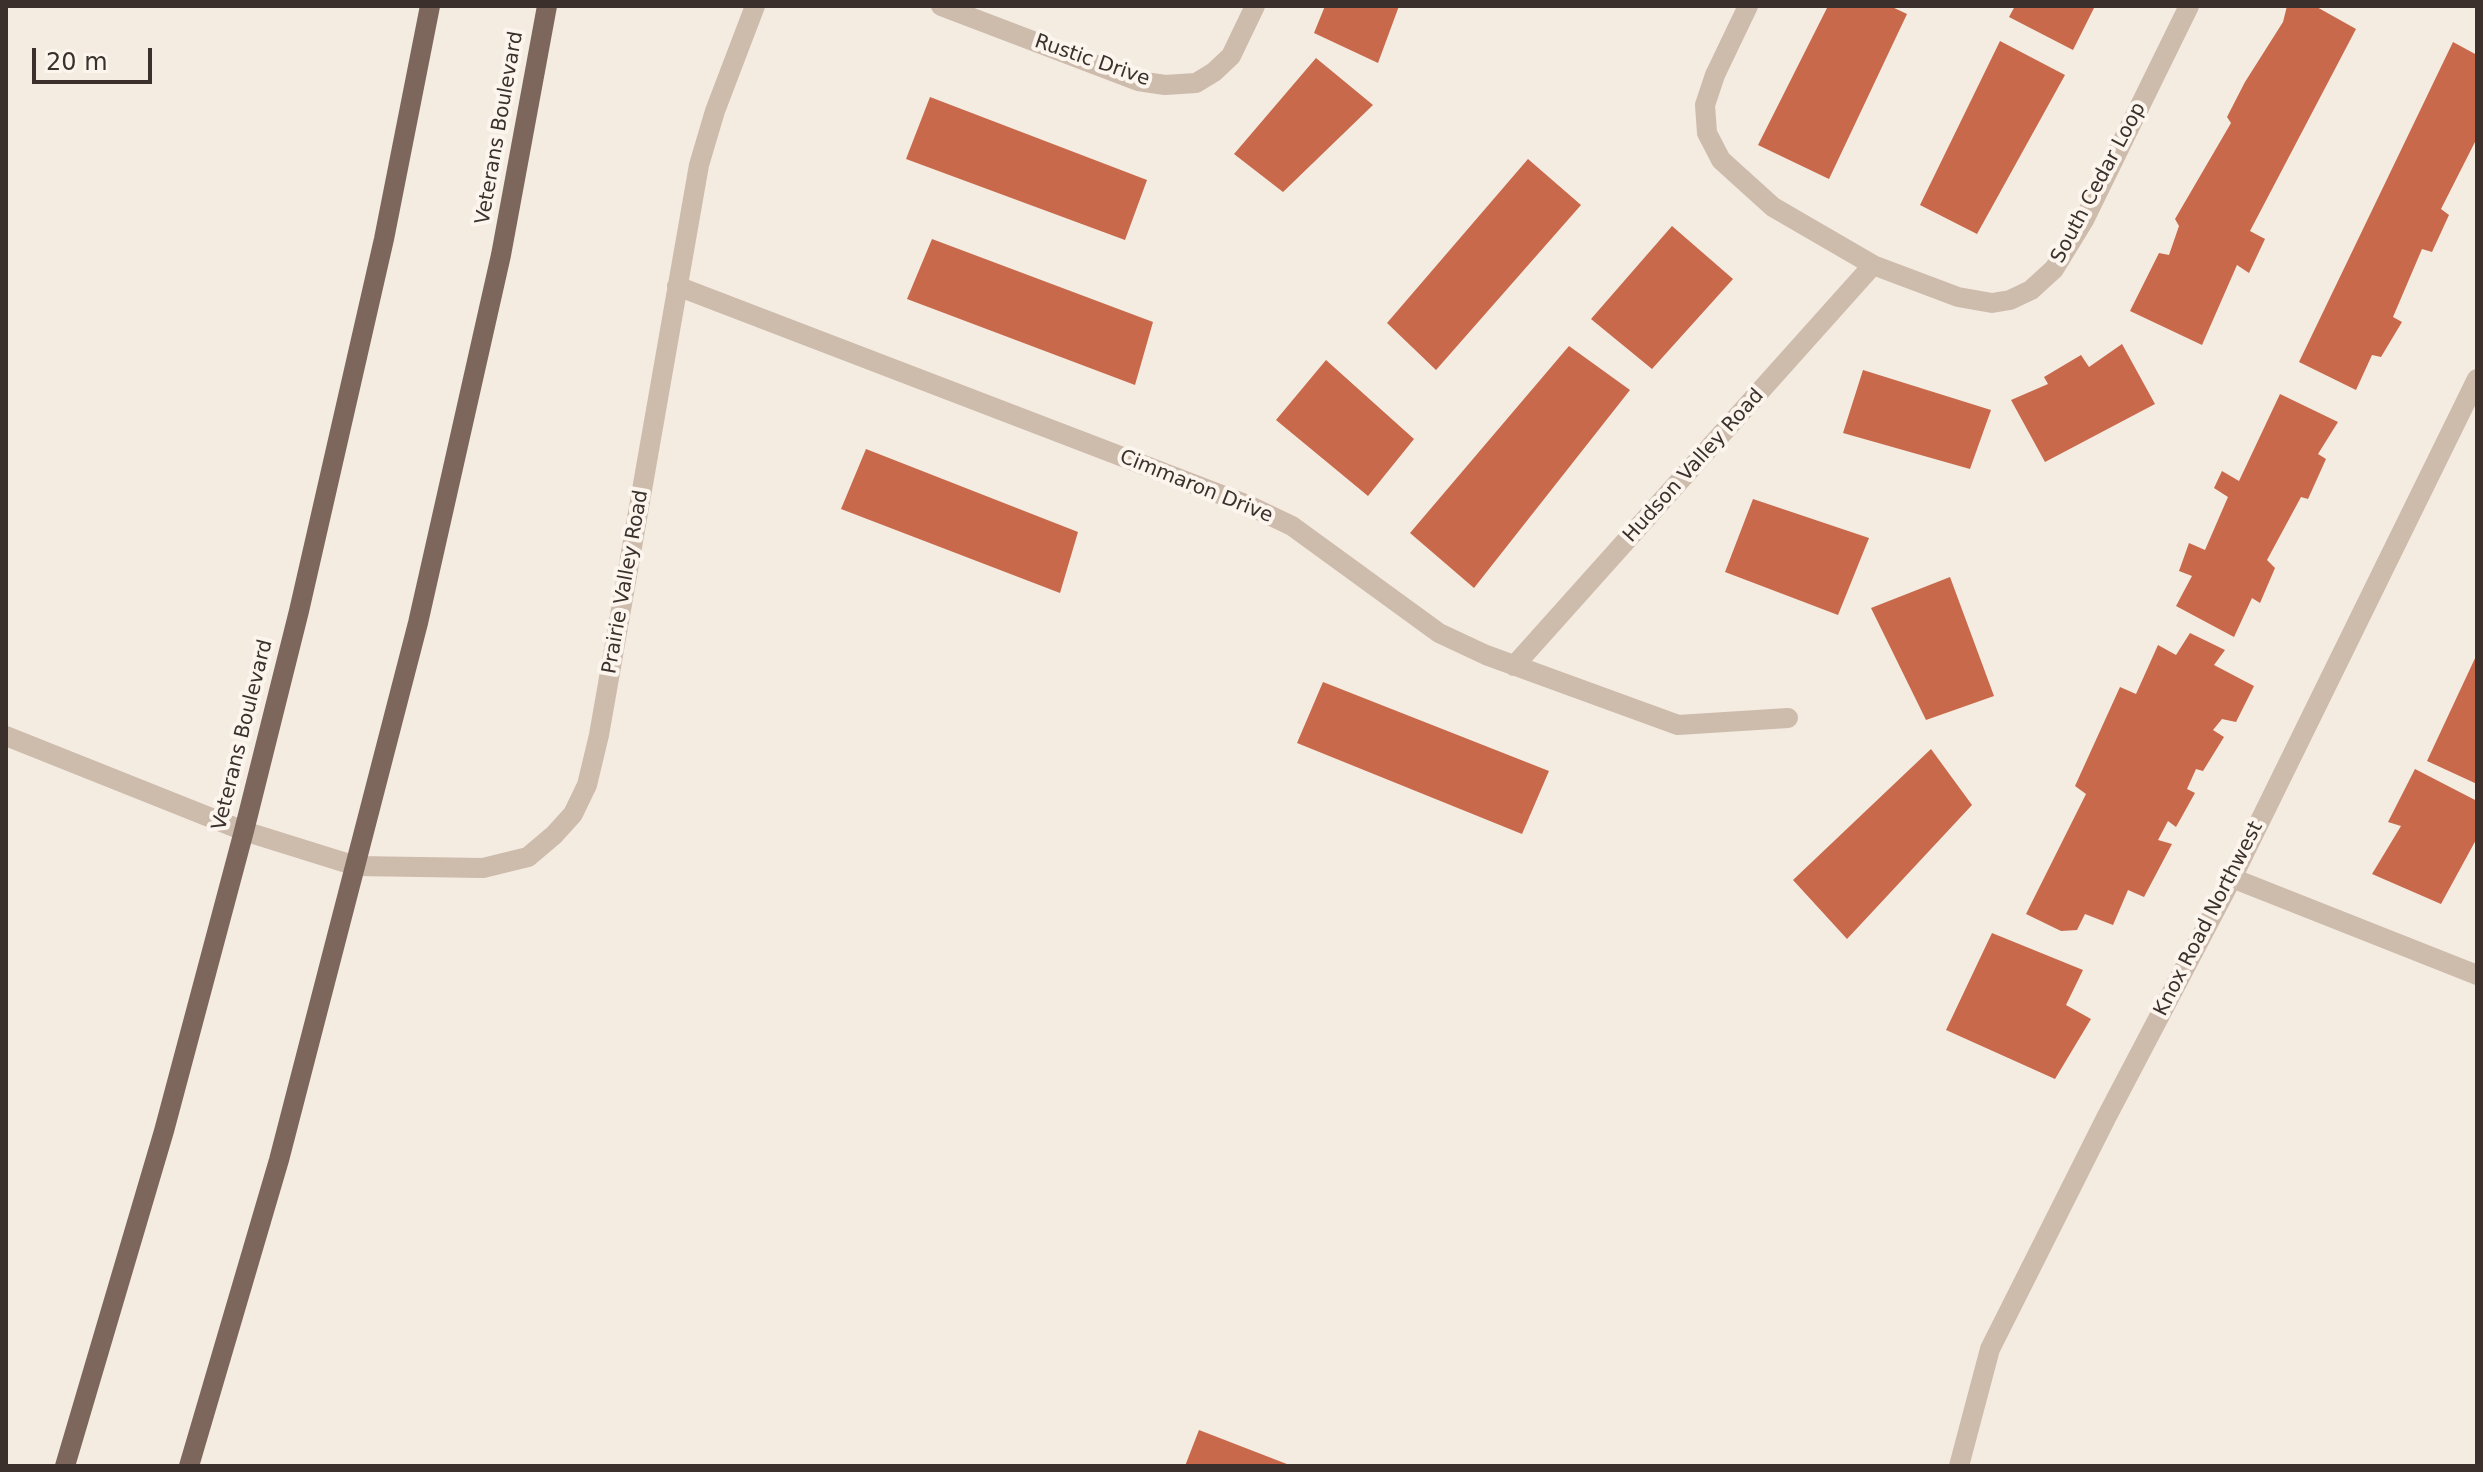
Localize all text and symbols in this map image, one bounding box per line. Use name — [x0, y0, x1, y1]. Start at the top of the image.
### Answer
street label: Veterans Boulevard — [471, 30, 529, 226]
street label: Rustic Drive — [1031, 30, 1153, 92]
scale bar — [36, 32, 156, 82]
text: 20 m — [46, 48, 108, 76]
street label: South Cedar Loop — [2047, 99, 2151, 267]
street label: Hudson Valley Road — [1619, 384, 1769, 548]
street label: Cimmaron Drive — [1116, 445, 1276, 529]
street label: Prairie Valley Road — [598, 488, 654, 676]
street label: Veterans Boulevard — [208, 637, 278, 833]
street label: Knox Road Northwest — [2150, 818, 2268, 1020]

